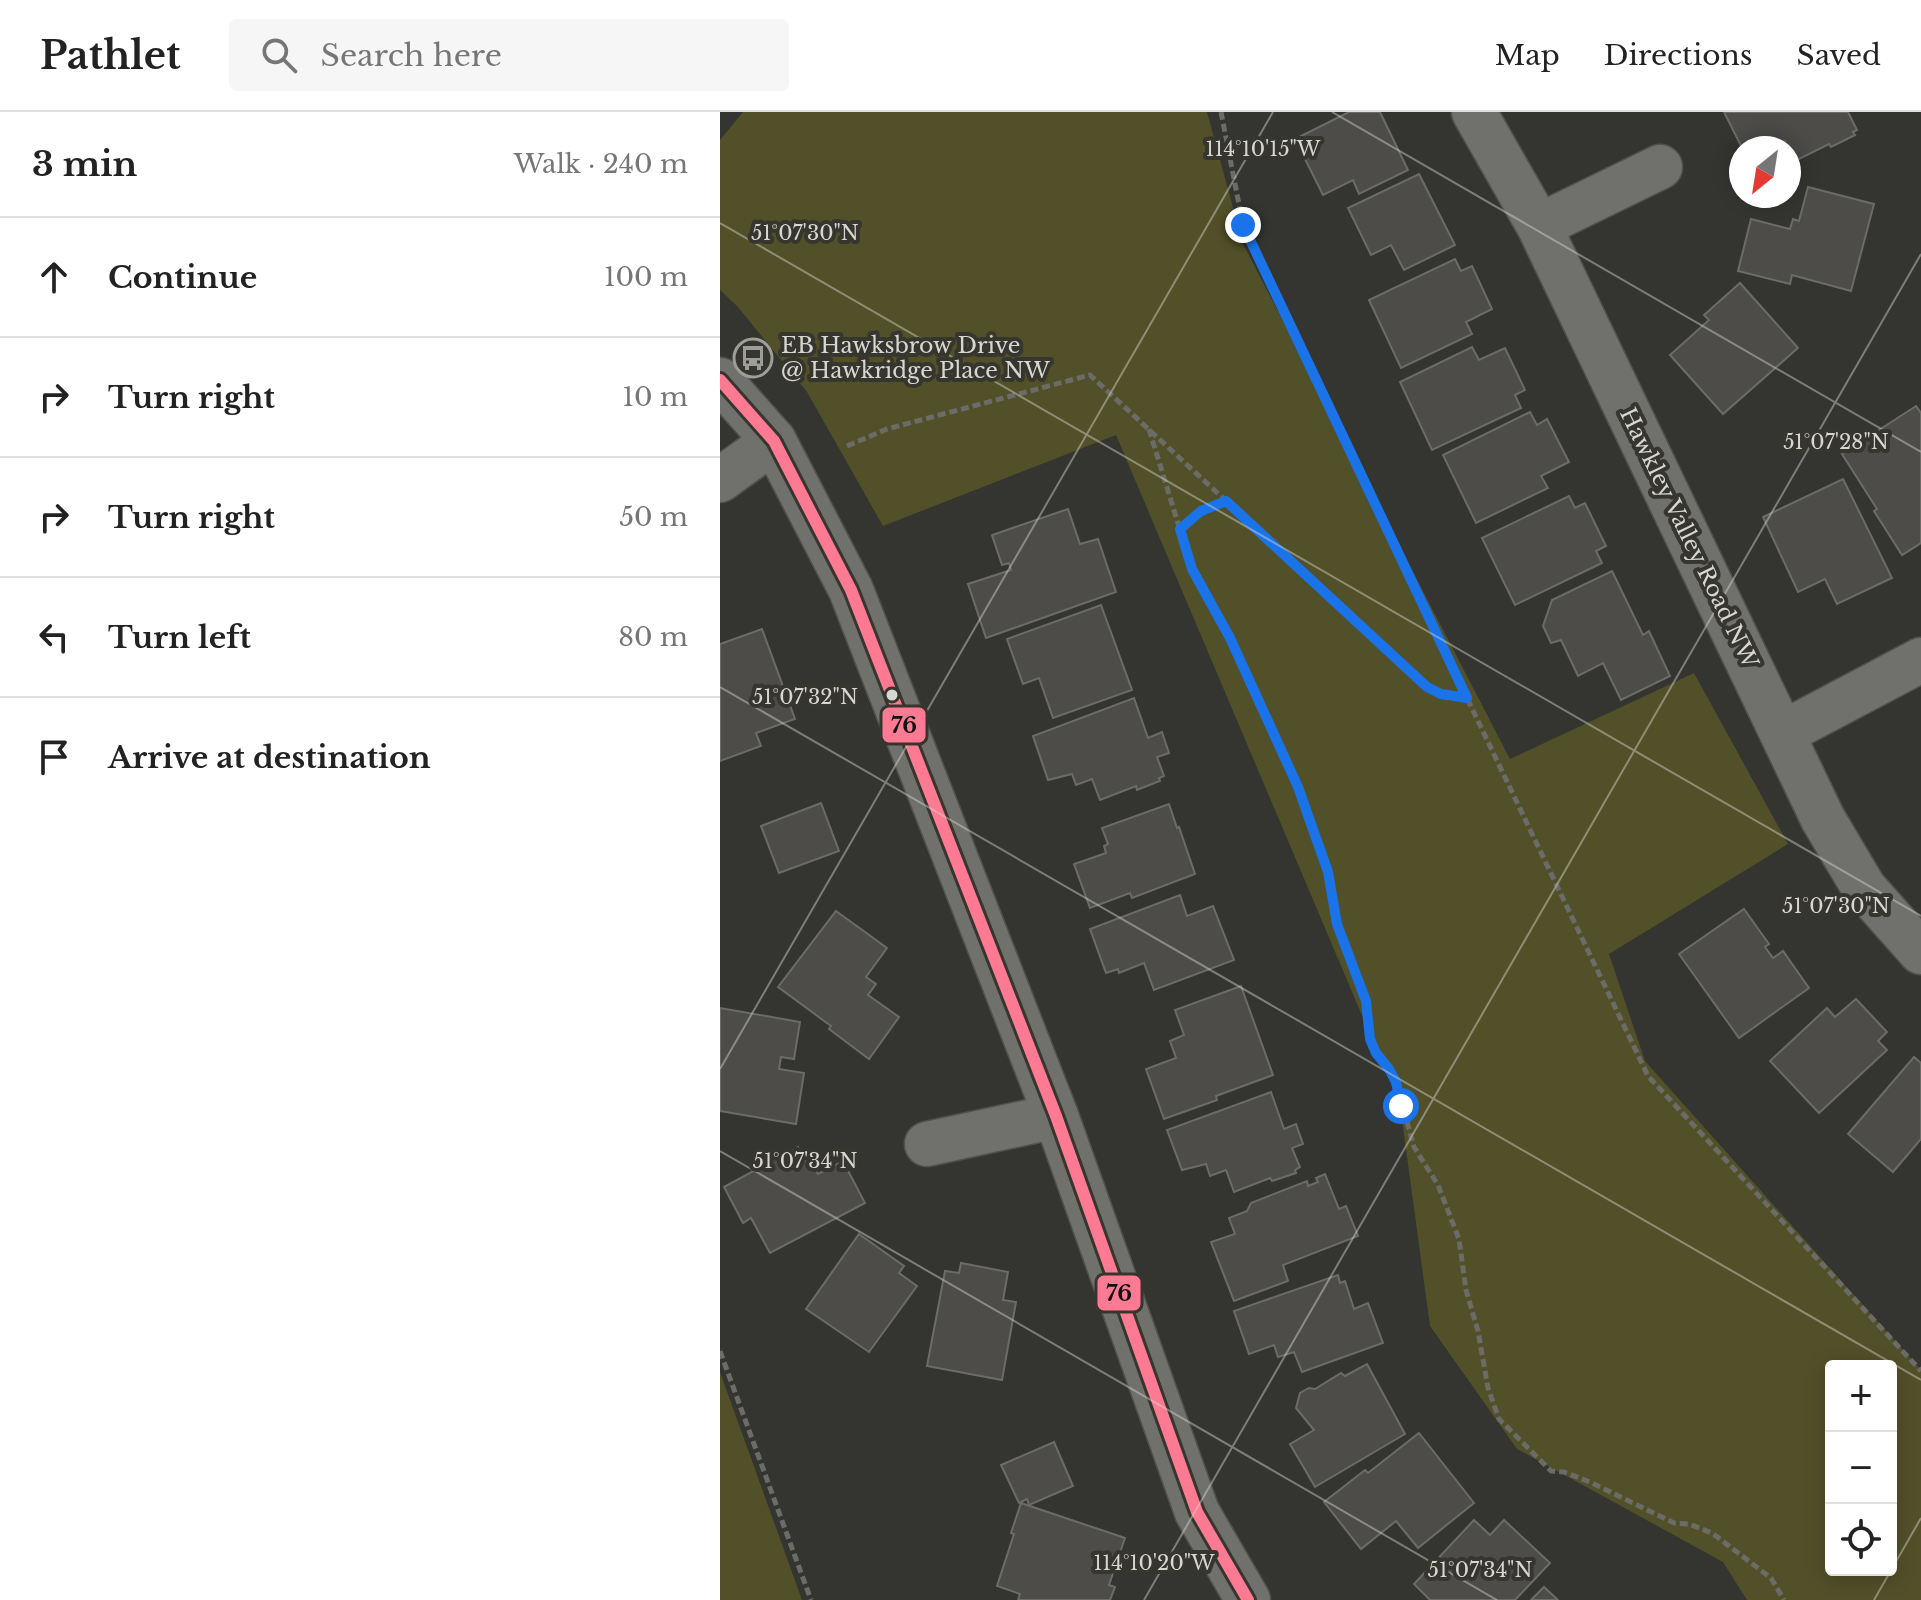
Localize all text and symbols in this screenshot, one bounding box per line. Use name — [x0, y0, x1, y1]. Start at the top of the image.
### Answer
search box — [229, 19, 789, 91]
text: Pathlet — [40, 32, 181, 79]
icon: search — [257, 33, 301, 77]
text: Search here — [321, 37, 502, 74]
text: Map — [1495, 38, 1560, 73]
text: Directions — [1604, 38, 1753, 73]
text: Saved — [1797, 38, 1881, 73]
north arrow — [1729, 136, 1801, 208]
text: 114°10'15"W — [1206, 137, 1321, 161]
text: 3 min — [32, 143, 137, 185]
text: Walk · 240 m — [514, 148, 688, 180]
route end — [1225, 207, 1261, 243]
text: 51°07'30"N — [751, 221, 859, 245]
icon: ahead — [32, 255, 76, 299]
text: Continue — [108, 259, 257, 296]
text: 100 m — [604, 261, 688, 293]
place label: EB Hawksbrow Drive @ Hawkridge Place NW — [781, 332, 1051, 384]
bus stop icon: EB Hawksbrow Drive @ Hawkridge Place NW — [732, 337, 774, 379]
icon: right — [32, 375, 76, 419]
text: Turn right — [108, 379, 275, 416]
text: 10 m — [622, 381, 688, 413]
street label: Hawkley Valley Road NW — [1614, 403, 1764, 674]
text: 51°07'28"N — [1783, 430, 1889, 454]
icon: right — [32, 495, 76, 539]
text: Turn right — [108, 499, 275, 536]
text: 50 m — [619, 501, 688, 533]
icon: left — [32, 615, 76, 659]
text: Turn left — [108, 619, 251, 656]
text: 80 m — [618, 621, 688, 653]
text: 51°07'32"N — [752, 685, 858, 709]
unlabelled marker — [884, 687, 900, 703]
line badge: 76 — [881, 706, 927, 744]
text: 76 — [891, 712, 917, 739]
icon: arrive — [32, 735, 76, 779]
text: Arrive at destination — [108, 739, 431, 776]
text: 51°07'30"N — [1782, 894, 1890, 918]
route start — [1383, 1088, 1419, 1124]
text: 51°07'34"N — [753, 1149, 857, 1173]
line badge: 76 — [1096, 1274, 1142, 1312]
text: 76 — [1106, 1280, 1132, 1307]
map controls — [1825, 1360, 1897, 1576]
button: + — [1825, 1360, 1897, 1432]
button: − — [1825, 1432, 1897, 1504]
button: locate — [1825, 1504, 1897, 1576]
text: 114°10'20"W — [1093, 1551, 1215, 1575]
text: 51°07'34"N — [1428, 1558, 1532, 1582]

